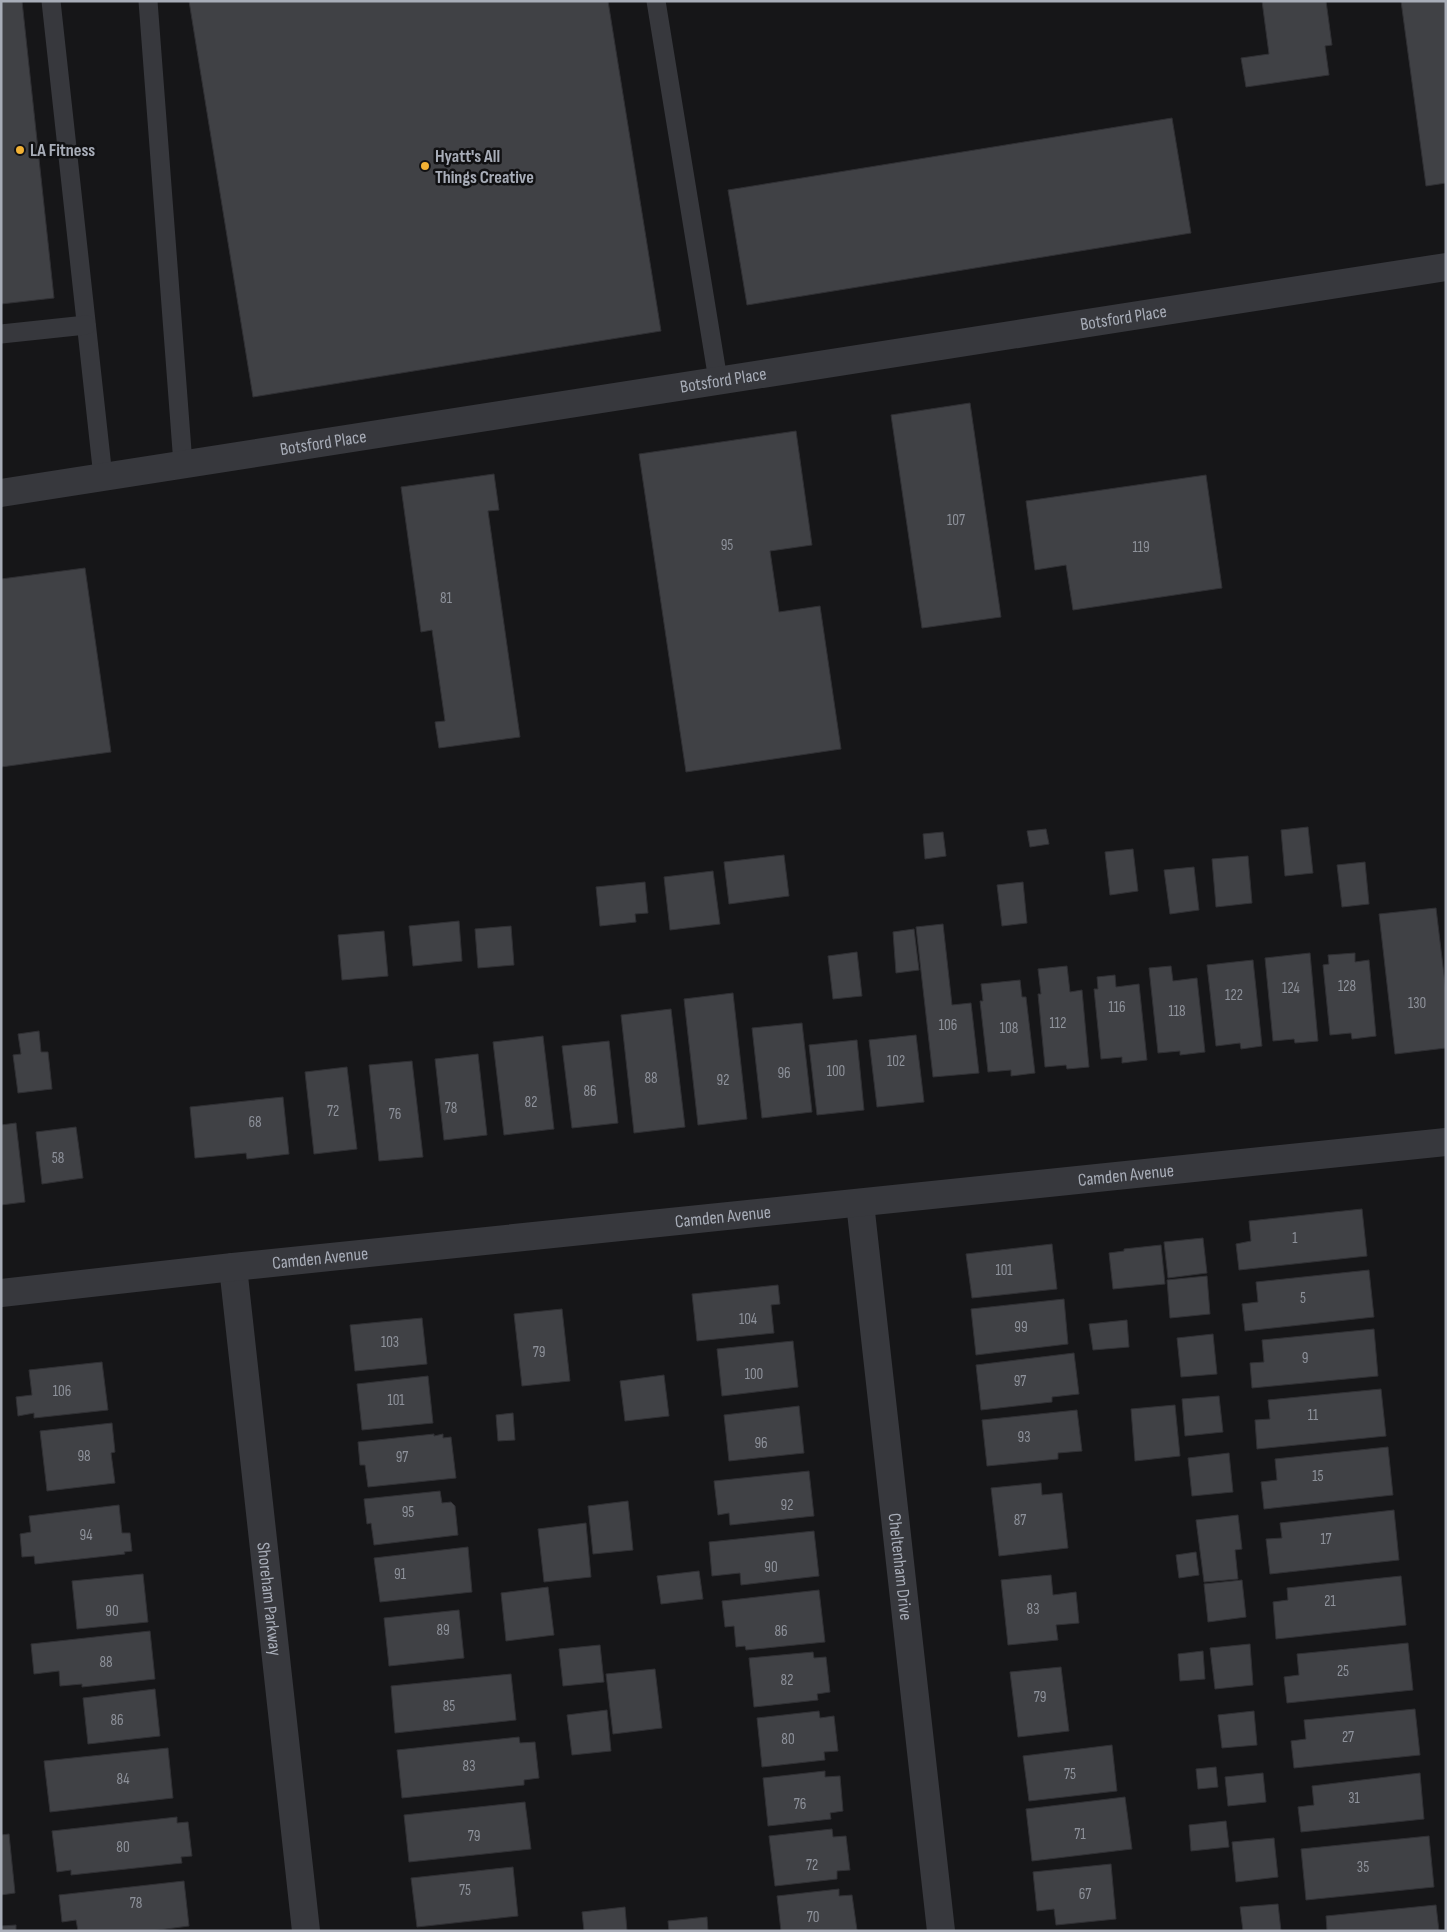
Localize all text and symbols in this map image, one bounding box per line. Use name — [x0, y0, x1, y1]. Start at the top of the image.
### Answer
place label: LA Fitness — [30, 140, 95, 161]
marker: LA Fitness — [14, 144, 26, 156]
place label: Hyatt's All Things Creative — [435, 146, 534, 188]
marker: Hyatt's All Things Creative — [419, 160, 431, 172]
street label: Botsford Place — [1079, 301, 1168, 335]
street label: Botsford Place — [679, 363, 768, 398]
street label: Botsford Place — [278, 426, 368, 460]
house number: 107 — [947, 511, 965, 530]
house number: 95 — [721, 536, 733, 555]
house number: 119 — [1132, 538, 1150, 557]
house number: 81 — [440, 589, 453, 608]
house number: 128 — [1338, 977, 1356, 996]
house number: 124 — [1282, 979, 1300, 998]
house number: 122 — [1225, 986, 1243, 1005]
house number: 130 — [1408, 994, 1426, 1013]
house number: 116 — [1108, 998, 1126, 1017]
house number: 118 — [1168, 1002, 1186, 1021]
house number: 112 — [1050, 1014, 1066, 1033]
house number: 106 — [939, 1016, 957, 1035]
house number: 108 — [1000, 1019, 1018, 1038]
house number: 102 — [887, 1052, 905, 1071]
house number: 100 — [827, 1062, 845, 1081]
house number: 96 — [777, 1064, 791, 1083]
house number: 88 — [644, 1069, 658, 1088]
house number: 92 — [717, 1071, 729, 1090]
house number: 86 — [583, 1082, 597, 1101]
house number: 82 — [525, 1093, 537, 1112]
house number: 78 — [445, 1099, 457, 1118]
house number: 72 — [327, 1102, 339, 1121]
house number: 76 — [389, 1105, 401, 1124]
house number: 68 — [248, 1113, 262, 1132]
house number: 58 — [52, 1149, 64, 1168]
street label: Camden Avenue — [1077, 1160, 1175, 1191]
street label: Camden Avenue — [674, 1202, 772, 1232]
house number: 1 — [1292, 1229, 1298, 1248]
street label: Camden Avenue — [271, 1243, 369, 1274]
house number: 101 — [995, 1261, 1013, 1280]
house number: 5 — [1300, 1289, 1306, 1308]
house number: 104 — [739, 1310, 757, 1329]
house number: 99 — [1014, 1318, 1028, 1337]
house number: 103 — [381, 1333, 399, 1352]
house number: 79 — [533, 1343, 545, 1362]
house number: 9 — [1302, 1349, 1308, 1368]
house number: 100 — [745, 1365, 763, 1384]
house number: 97 — [1014, 1372, 1026, 1391]
house number: 106 — [53, 1382, 71, 1401]
house number: 101 — [387, 1391, 405, 1410]
house number: 11 — [1308, 1406, 1319, 1425]
house number: 93 — [1018, 1428, 1030, 1447]
house number: 96 — [754, 1434, 768, 1453]
house number: 98 — [77, 1447, 91, 1466]
house number: 97 — [396, 1448, 408, 1467]
house number: 15 — [1312, 1467, 1324, 1486]
house number: 92 — [781, 1496, 793, 1515]
house number: 95 — [402, 1503, 414, 1522]
house number: 87 — [1014, 1511, 1026, 1530]
street label: Cheltenham Drive — [884, 1512, 916, 1622]
house number: 94 — [80, 1526, 92, 1545]
house number: 17 — [1320, 1530, 1332, 1549]
street label: Shoreham Parkway — [252, 1541, 286, 1657]
house number: 90 — [764, 1558, 778, 1577]
house number: 91 — [394, 1565, 407, 1584]
house number: 21 — [1324, 1592, 1336, 1611]
house number: 83 — [1027, 1600, 1039, 1619]
house number: 90 — [105, 1602, 119, 1621]
house number: 89 — [436, 1621, 450, 1640]
house number: 86 — [774, 1622, 788, 1641]
house number: 88 — [99, 1653, 113, 1672]
house number: 25 — [1337, 1662, 1349, 1681]
house number: 82 — [781, 1671, 793, 1690]
house number: 79 — [1034, 1688, 1046, 1707]
house number: 85 — [443, 1697, 455, 1716]
house number: 86 — [110, 1711, 124, 1730]
house number: 27 — [1342, 1728, 1354, 1747]
house number: 80 — [781, 1730, 795, 1749]
house number: 83 — [463, 1757, 475, 1776]
house number: 75 — [1064, 1765, 1076, 1784]
house number: 84 — [116, 1770, 130, 1789]
house number: 31 — [1348, 1789, 1361, 1808]
house number: 76 — [794, 1795, 806, 1814]
house number: 71 — [1074, 1825, 1086, 1844]
house number: 79 — [468, 1827, 480, 1846]
house number: 80 — [116, 1838, 130, 1857]
house number: 72 — [806, 1856, 818, 1875]
house number: 35 — [1357, 1858, 1369, 1877]
house number: 75 — [459, 1881, 471, 1900]
house number: 67 — [1079, 1885, 1091, 1904]
house number: 78 — [130, 1894, 142, 1913]
house number: 70 — [807, 1908, 819, 1927]

